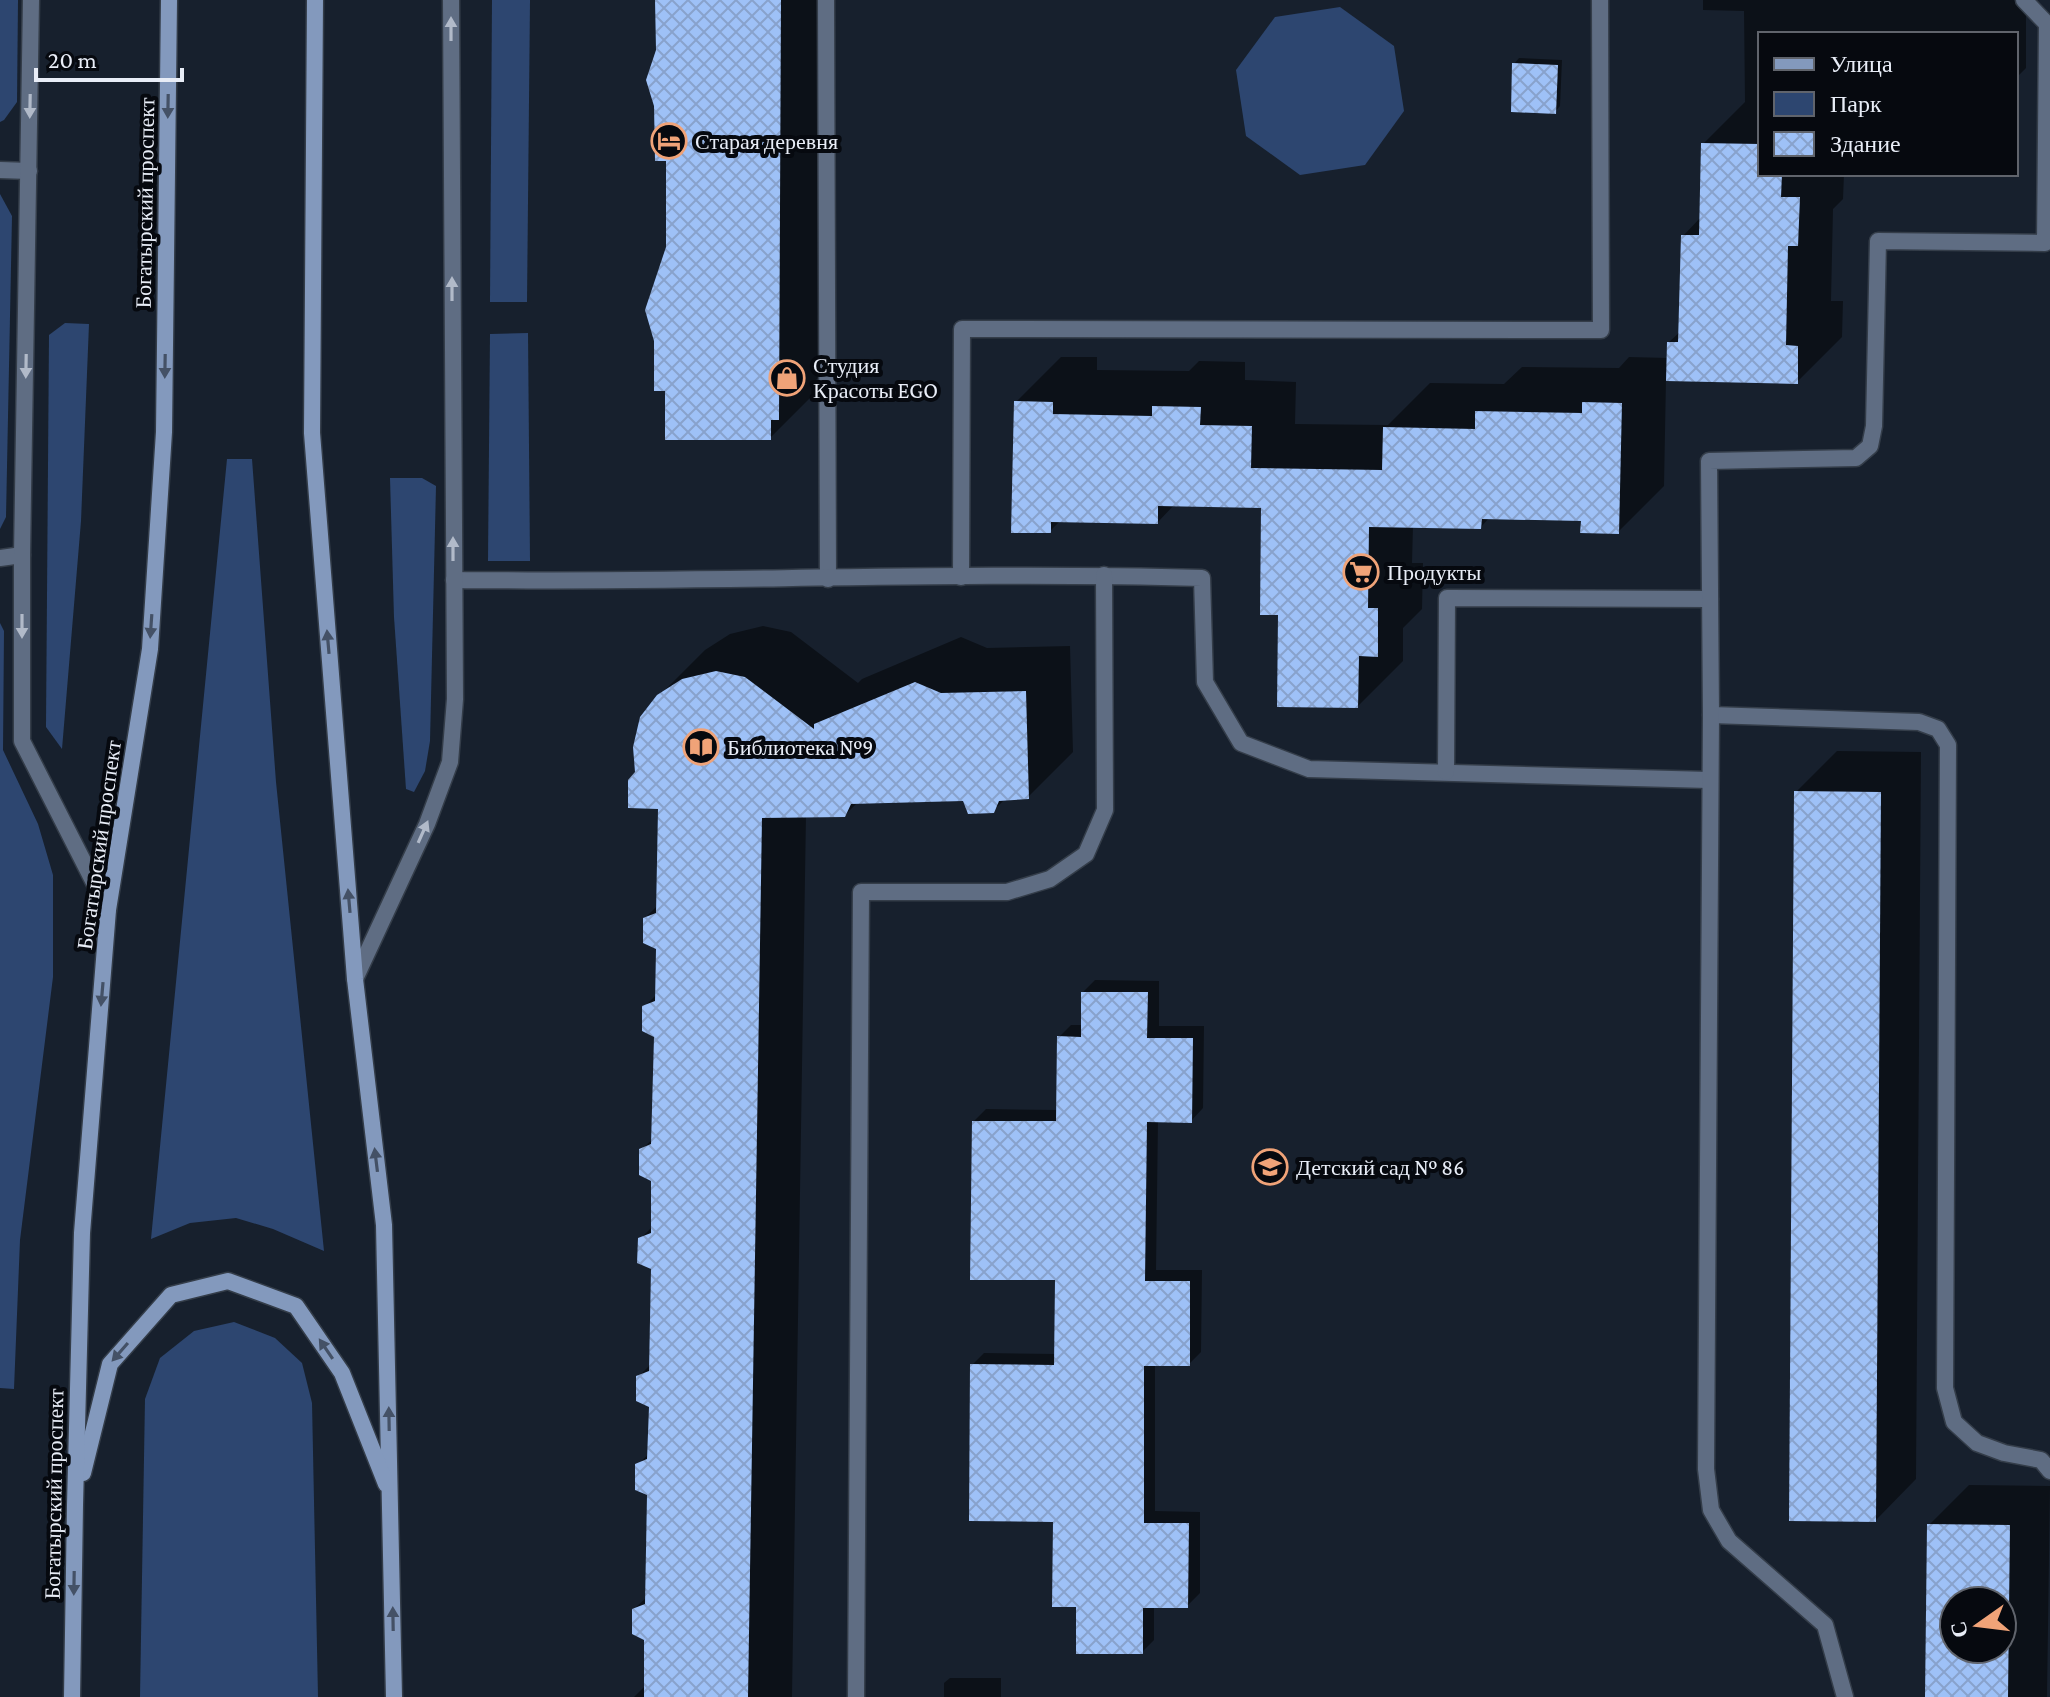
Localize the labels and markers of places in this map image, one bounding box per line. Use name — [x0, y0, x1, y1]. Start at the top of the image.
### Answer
hotel icon: Старая деревня — [650, 122, 688, 160]
place label: Старая деревня — [695, 129, 838, 154]
place label: Студия Красоты EGO — [813, 353, 938, 403]
shop icon: Студия Красоты EGO — [768, 359, 806, 397]
supermarket icon: Продукты — [1342, 553, 1380, 591]
place label: Продукты — [1387, 560, 1481, 585]
library icon: Библиотека №9 — [682, 728, 720, 766]
place label: Библиотека №9 — [727, 735, 873, 760]
school or university icon: Детский сад № 86 — [1251, 1148, 1289, 1186]
place label: Детский сад № 86 — [1296, 1155, 1464, 1180]

